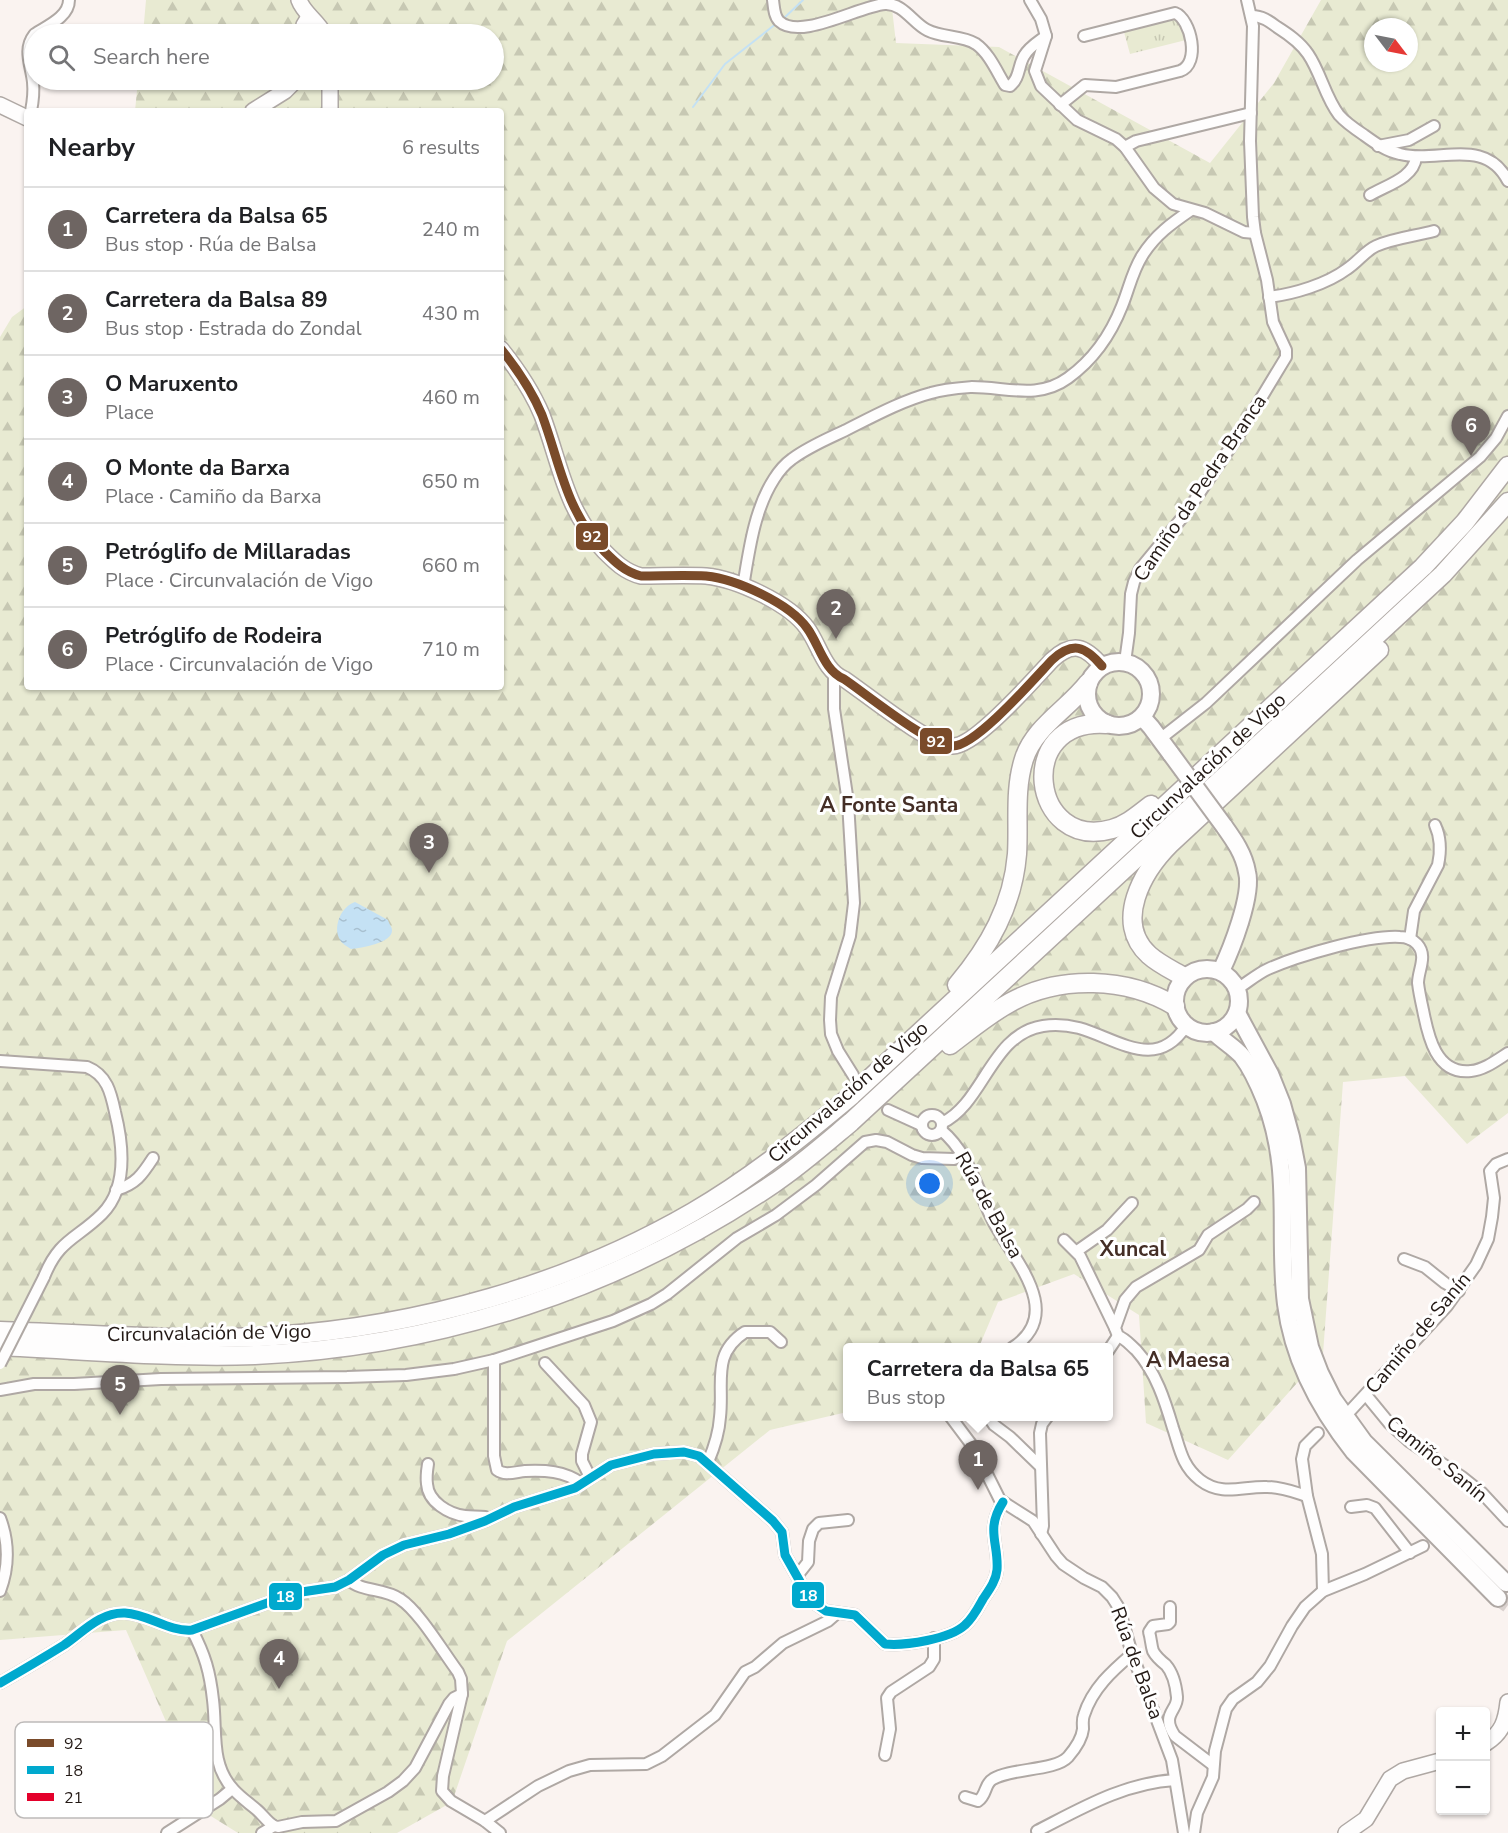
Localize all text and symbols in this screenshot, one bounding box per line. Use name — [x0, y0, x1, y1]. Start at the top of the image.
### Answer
north arrow — [1364, 18, 1418, 72]
search box — [24, 24, 504, 90]
icon: search — [45, 41, 78, 74]
text: Search here — [93, 42, 210, 72]
text: Nearby — [48, 130, 135, 165]
text: 6 results — [402, 134, 480, 161]
text: Carretera da Balsa 65 — [105, 201, 328, 231]
text: 1 — [62, 216, 74, 243]
text: 240 m — [422, 216, 480, 243]
text: Bus stop · Rúa de Balsa — [105, 231, 316, 258]
text: Carretera da Balsa 89 — [105, 285, 328, 315]
text: 2 — [62, 300, 74, 327]
text: 430 m — [422, 300, 480, 327]
text: Bus stop · Estrada do Zondal — [105, 315, 362, 342]
text: O Maruxento — [105, 369, 238, 399]
text: 3 — [62, 384, 74, 411]
text: 460 m — [422, 384, 480, 411]
street label: Camiño da Pedra Branca — [1127, 389, 1273, 587]
text: Place — [105, 399, 154, 426]
pin: 6 — [1452, 406, 1490, 456]
text: O Monte da Barxa — [105, 453, 290, 483]
text: 4 — [62, 468, 74, 495]
text: 650 m — [422, 468, 480, 495]
text: Place · Camiño da Barxa — [105, 483, 322, 510]
line badge: 92 — [575, 522, 609, 551]
text: 92 — [582, 526, 602, 548]
text: Petróglifo de Millaradas — [105, 537, 351, 567]
text: 5 — [62, 552, 74, 579]
text: 660 m — [422, 552, 480, 579]
text: Place · Circunvalación de Vigo — [105, 567, 373, 594]
pin: 2 — [816, 590, 856, 639]
text: Petróglifo de Rodeira — [105, 621, 322, 651]
text: 6 — [62, 636, 74, 663]
text: 710 m — [422, 636, 480, 663]
text: Place · Circunvalación de Vigo — [105, 651, 373, 678]
street label: Circunvalación de Vigo — [1124, 686, 1292, 846]
line badge: 92 — [919, 727, 953, 755]
text: 92 — [926, 731, 946, 753]
district label: A Fonte Santa — [820, 791, 958, 819]
pin: 3 — [410, 824, 448, 873]
street label: Circunvalación de Vigo — [762, 1015, 934, 1169]
street label: Rúa de Balsa — [949, 1147, 1029, 1263]
your location — [915, 1169, 944, 1198]
district label: Xuncal — [1099, 1235, 1167, 1263]
street label: Camiño de Sanín — [1359, 1267, 1477, 1399]
street label: Circunvalación de Vigo — [107, 1318, 311, 1348]
popup — [843, 1343, 1113, 1421]
district label: A Maesa — [1146, 1346, 1230, 1374]
text: Carretera da Balsa 65 — [867, 1354, 1089, 1384]
pin: 5 — [100, 1366, 140, 1415]
text: Bus stop — [867, 1384, 945, 1411]
street label: Camiño Sanín — [1381, 1410, 1493, 1508]
pin: 1 — [958, 1440, 998, 1490]
line badge: 18 — [791, 1581, 825, 1609]
line badge: 18 — [268, 1582, 303, 1611]
text: 18 — [798, 1585, 818, 1607]
text: 18 — [275, 1586, 295, 1608]
street label: Rúa de Balsa — [1104, 1603, 1170, 1723]
pin: 4 — [260, 1640, 298, 1689]
map controls — [1436, 1707, 1490, 1815]
button: + — [1436, 1707, 1490, 1761]
legend — [15, 1722, 213, 1818]
text: 92 — [64, 1733, 83, 1755]
text: 18 — [64, 1760, 83, 1782]
button: − — [1436, 1761, 1490, 1815]
text: 21 — [64, 1787, 83, 1809]

